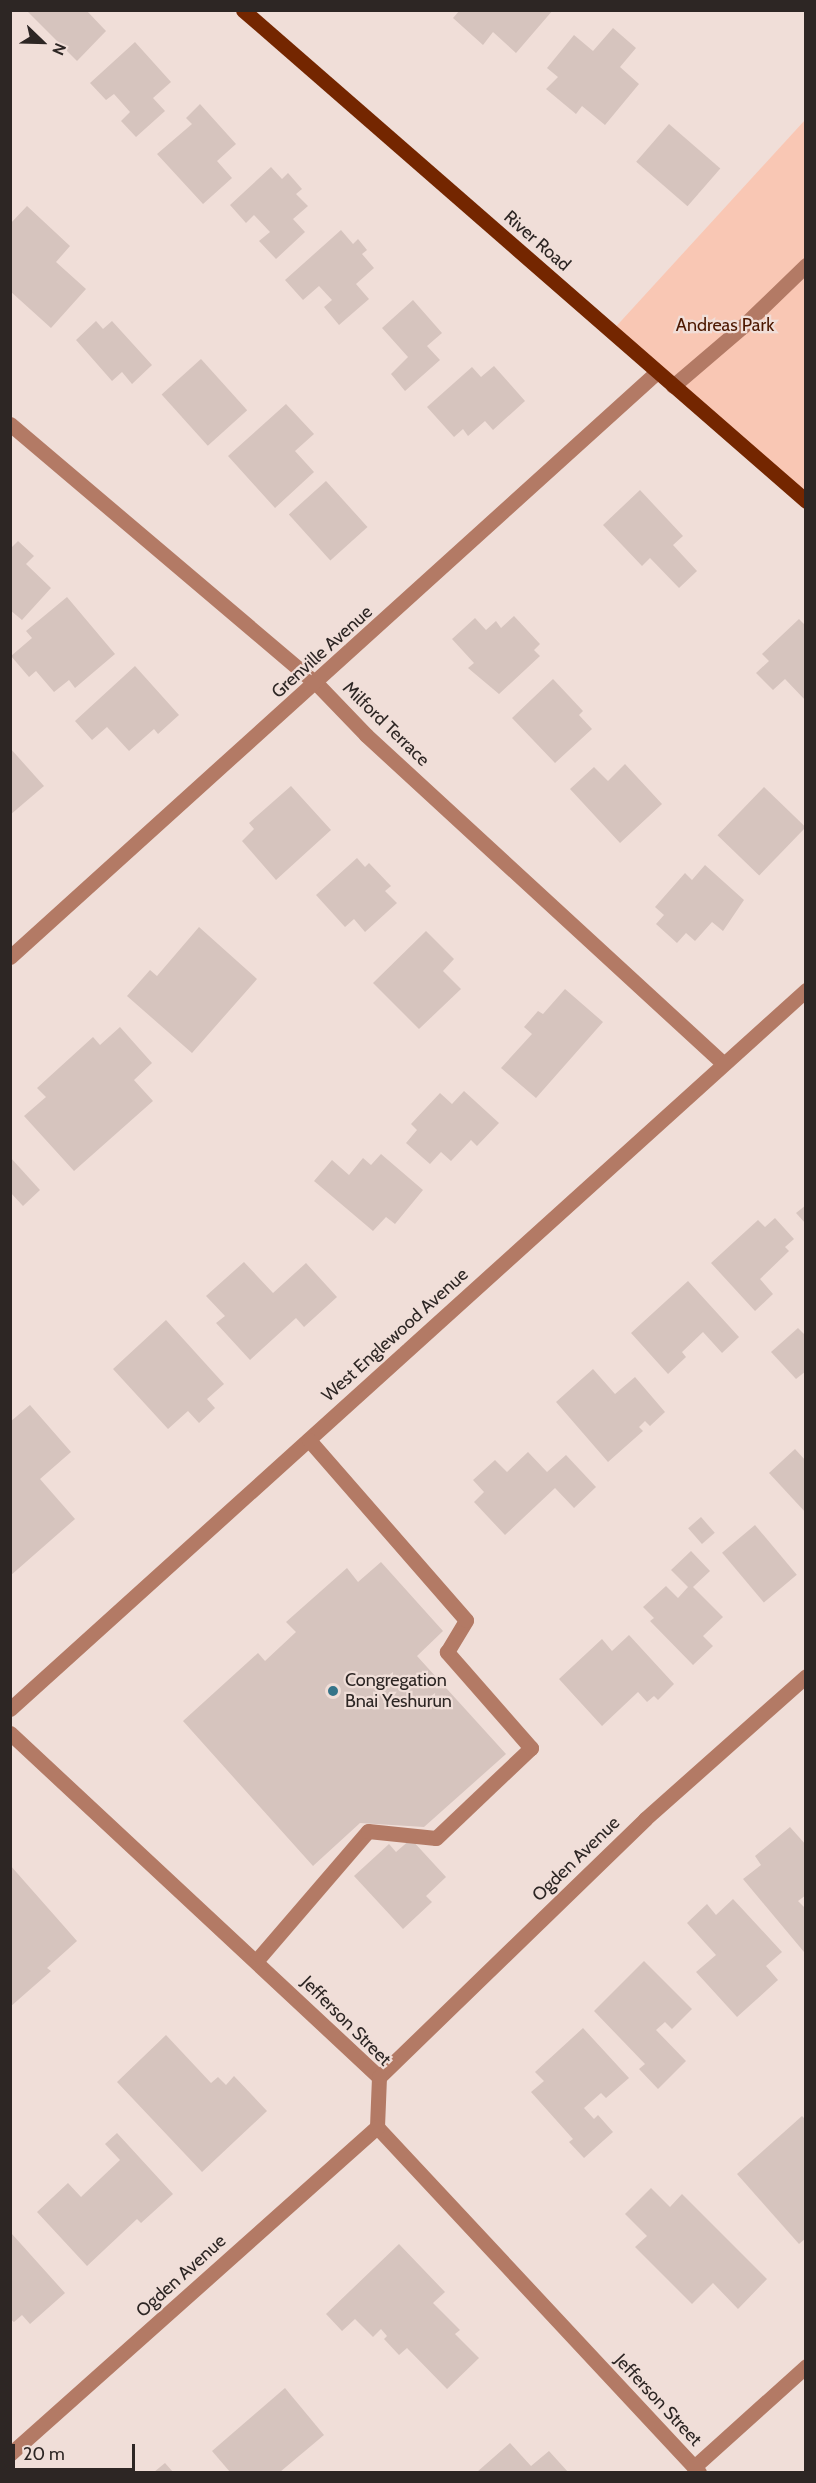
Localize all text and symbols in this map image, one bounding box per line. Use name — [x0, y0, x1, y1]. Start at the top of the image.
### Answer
north arrow — [12, 12, 72, 72]
text: N — [48, 40, 70, 58]
street label: River Road — [499, 206, 575, 276]
park label: Andreas Park — [676, 314, 774, 336]
street label: Grenville Avenue — [267, 601, 377, 703]
street label: Milford Terrace — [338, 677, 434, 771]
street label: West Englewood Avenue — [317, 1264, 473, 1406]
place label: Congregation Bnai Yeshurun — [345, 1670, 452, 1712]
marker: Congregation Bnai Yeshurun — [326, 1684, 340, 1698]
street label: Ogden Avenue — [528, 1812, 624, 1906]
street label: Jefferson Street — [297, 1972, 395, 2070]
street label: Ogden Avenue — [132, 2230, 230, 2322]
street label: Jefferson Street — [610, 2350, 706, 2450]
scale bar — [15, 2432, 138, 2470]
text: 20 m — [23, 2443, 65, 2465]

